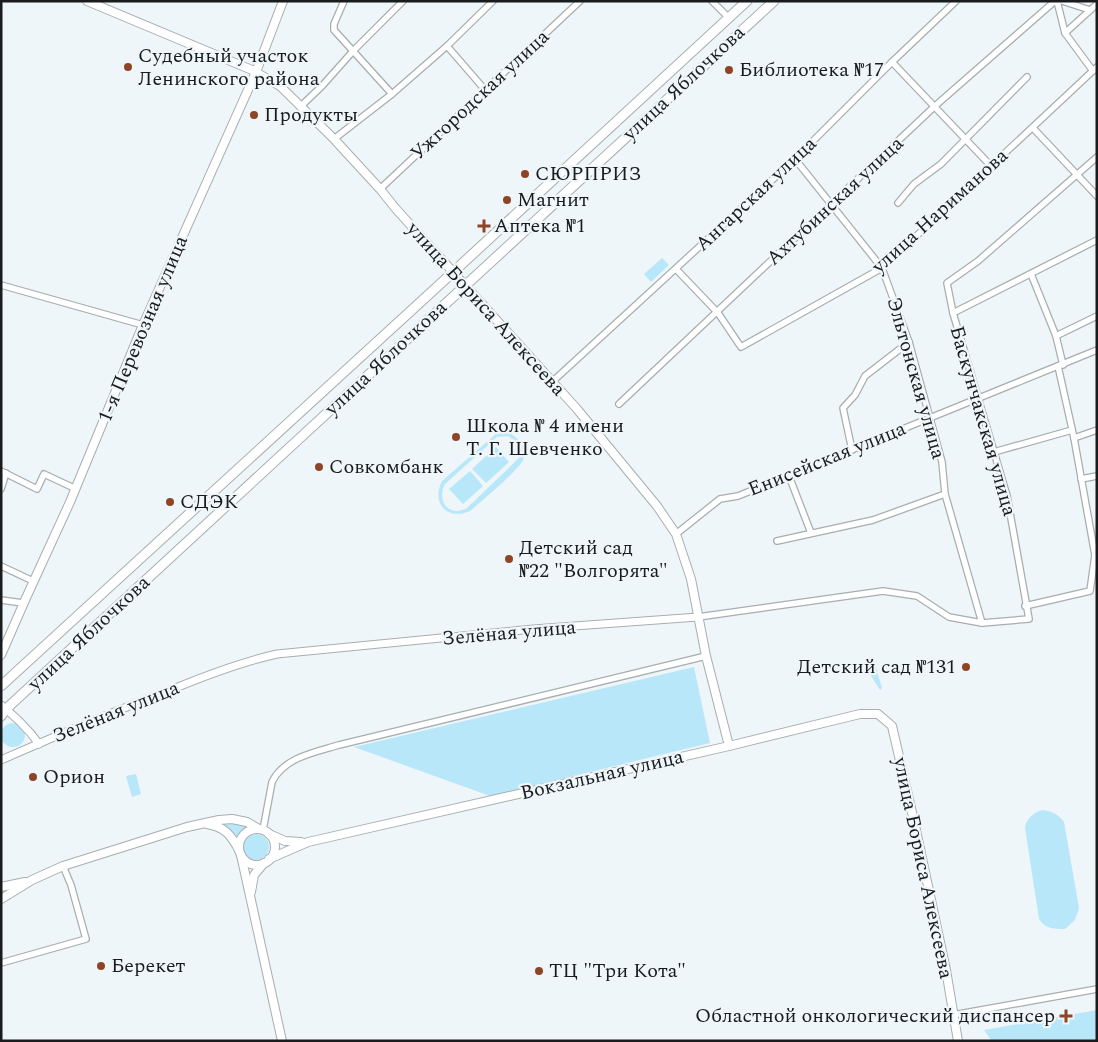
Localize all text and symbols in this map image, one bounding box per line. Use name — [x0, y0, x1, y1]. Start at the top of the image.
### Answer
street label: улица Яблочкова — [615, 18, 752, 149]
street label: Ужгородская улица — [404, 22, 556, 168]
place label: Судебный участок Ленинского района — [138, 41, 320, 94]
place label: Библиотека №17 — [739, 55, 884, 85]
marker: Судебный участок Ленинского района — [122, 61, 134, 73]
marker: Библиотека №17 — [723, 64, 735, 76]
place label: Продукты — [264, 100, 358, 130]
marker: Продукты — [248, 109, 260, 121]
street label: Ангарская улица — [688, 129, 824, 258]
street label: Ахтубинская улица — [760, 129, 911, 273]
street label: улица Нариманова — [864, 141, 1015, 281]
place label: СЮРПРИЗ — [535, 159, 641, 189]
marker: СЮРПРИЗ — [519, 168, 531, 180]
place label: Магнит — [517, 185, 589, 215]
marker: Магнит — [501, 194, 513, 206]
place label: Аптека №1 — [494, 211, 586, 241]
street label: улица Бориса Алексеева — [399, 214, 573, 403]
marker: Аптека №1 — [478, 220, 490, 232]
street label: 1-я Перевозная улица — [90, 231, 196, 427]
street label: улица Яблочкова — [317, 293, 454, 424]
street label: Эльтонская улица — [879, 293, 954, 463]
street label: Баскунчакская улица — [941, 322, 1025, 520]
place label: Школа № 4 имени Т. Г. Шевченко — [466, 411, 624, 464]
street label: Енисейская улица — [743, 414, 911, 504]
marker: Школа № 4 имени Т. Г. Шевченко — [450, 431, 462, 443]
place label: Совкомбанк — [329, 452, 444, 482]
marker: Совкомбанк — [313, 461, 325, 473]
place label: СДЭК — [180, 487, 239, 517]
marker: СДЭК — [164, 496, 176, 508]
place label: Детский сад №22 "Волгорята" — [519, 533, 668, 586]
marker: Детский сад №22 "Волгорята" — [503, 553, 515, 565]
street label: улица Яблочкова — [20, 568, 157, 699]
street label: Зелёная улица — [441, 612, 578, 654]
place label: Детский сад №131 — [797, 652, 956, 682]
marker: Детский сад №131 — [960, 661, 972, 673]
street label: Зелёная улица — [48, 673, 184, 751]
street label: Вокзальная улица — [517, 742, 687, 808]
street label: улица Бориса Алексеева — [885, 753, 961, 982]
place label: Орион — [43, 762, 105, 792]
marker: Орион — [27, 771, 39, 783]
place label: Берекет — [111, 951, 186, 981]
place label: ТЦ "Три Кота" — [549, 956, 686, 986]
marker: Берекет — [95, 960, 107, 972]
marker: ТЦ "Три Кота" — [533, 965, 545, 977]
place label: Областной онкологический диспансер — [695, 1001, 1055, 1031]
marker: Областной онкологический диспансер — [1059, 1009, 1073, 1023]

